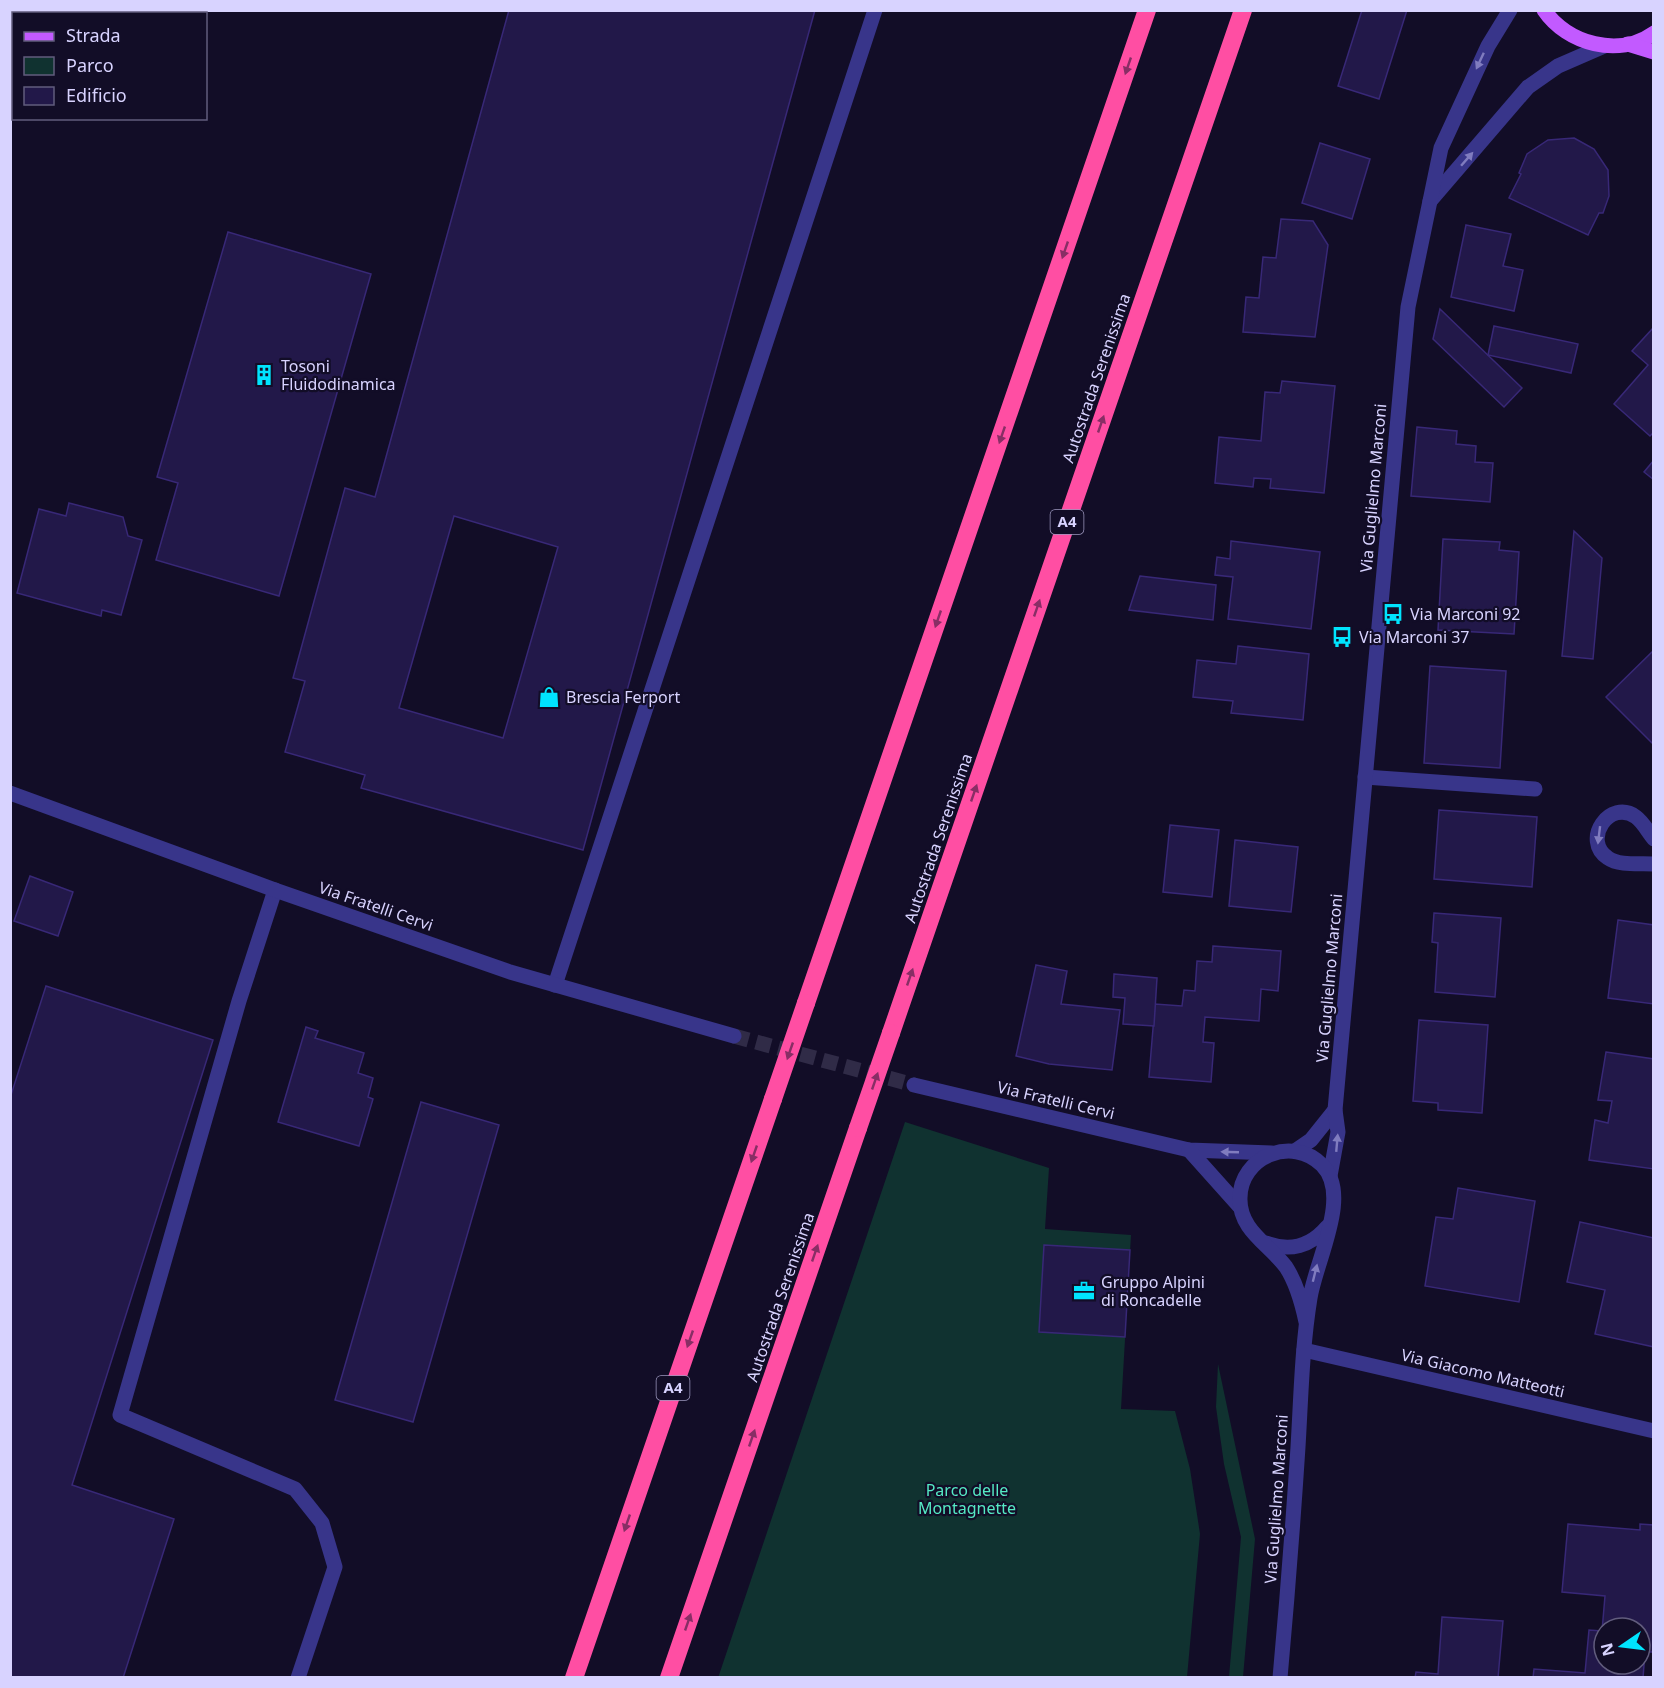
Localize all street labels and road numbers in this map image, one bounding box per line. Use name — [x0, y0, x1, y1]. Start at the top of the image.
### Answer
street label: Autostrada Serenissima — [1057, 290, 1135, 466]
street label: Via Guglielmo Marconi — [1355, 403, 1391, 573]
road number: A4 — [1050, 510, 1084, 534]
street label: Autostrada Serenissima — [899, 750, 977, 926]
street label: Via Fratelli Cervi — [316, 876, 436, 936]
street label: Via Guglielmo Marconi — [1311, 893, 1347, 1063]
street label: Via Fratelli Cervi — [995, 1076, 1117, 1124]
street label: Autostrada Serenissima — [741, 1209, 819, 1385]
street label: Via Giacomo Matteotti — [1399, 1343, 1567, 1403]
road number: A4 — [656, 1376, 690, 1400]
street label: Via Guglielmo Marconi — [1259, 1414, 1293, 1584]

